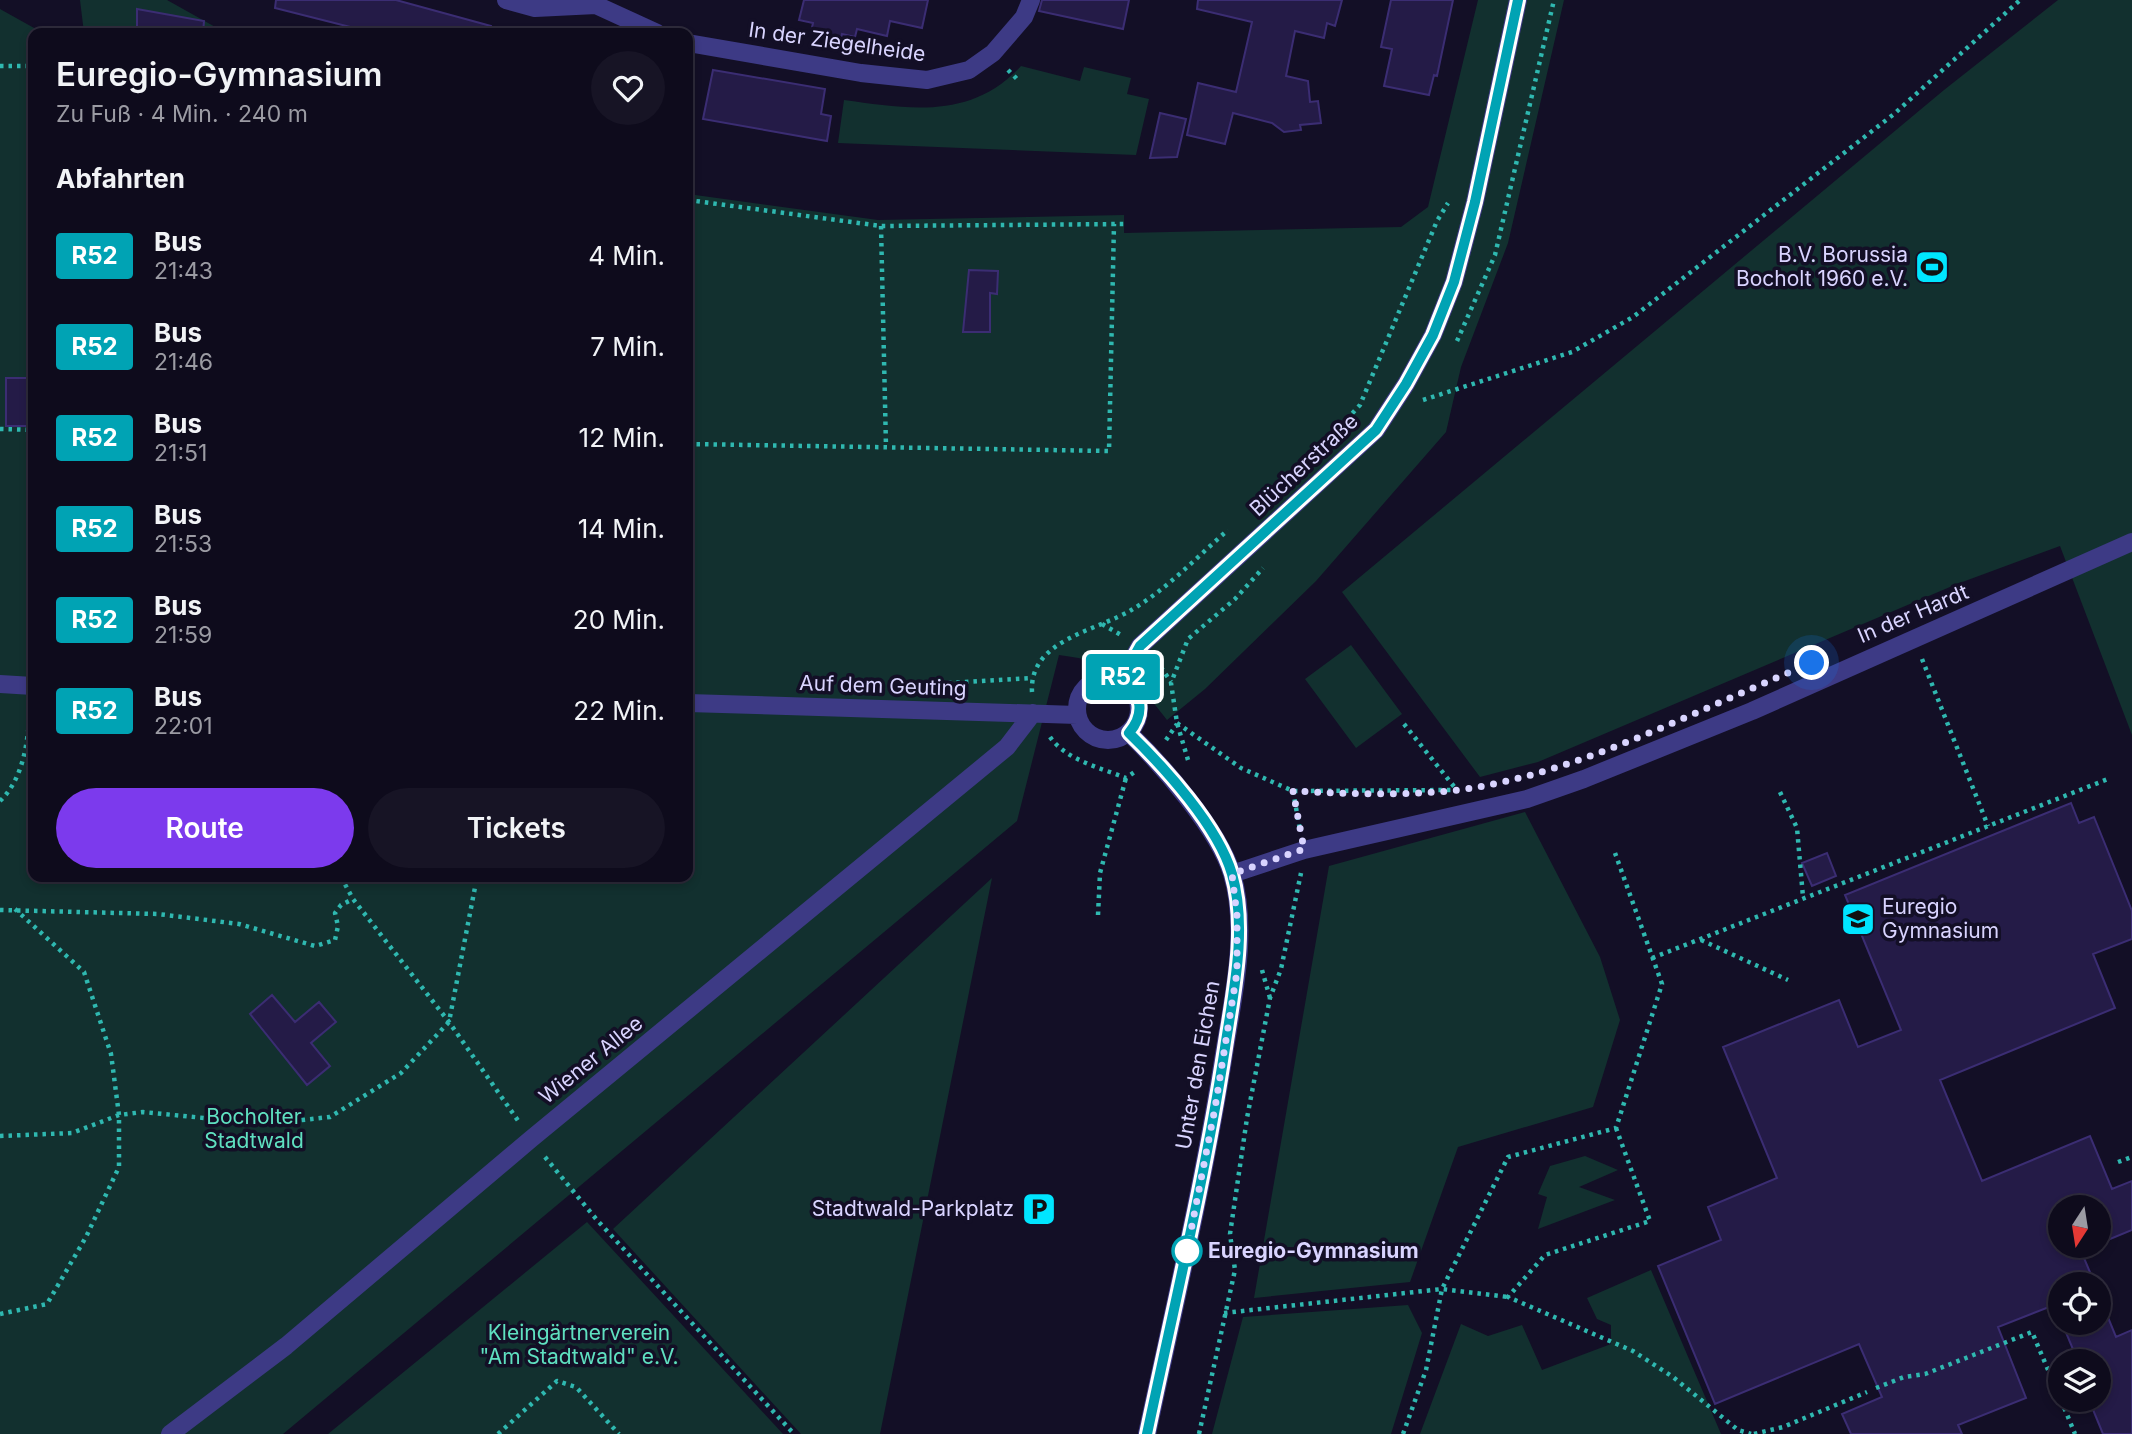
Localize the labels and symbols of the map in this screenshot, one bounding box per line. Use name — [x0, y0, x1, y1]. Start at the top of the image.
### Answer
street label: In der Ziegelheide — [747, 17, 927, 66]
place label: B.V. Borussia Bocholt 1960 e.V. — [1736, 242, 1908, 291]
sports icon: B.V. Borussia Bocholt 1960 e.V. — [1913, 248, 1951, 286]
street label: Blücherstraße — [1244, 408, 1363, 521]
street label: In der Hardt — [1854, 579, 1972, 648]
your location — [1794, 645, 1829, 680]
line badge: R52 — [1083, 654, 1163, 700]
street label: Auf dem Geuting — [799, 670, 967, 701]
place label: Euregio Gymnasium — [1882, 894, 1999, 943]
school or university icon: Euregio Gymnasium — [1839, 900, 1877, 938]
street label: Unter den Eichen — [1170, 979, 1225, 1151]
street label: Wiener Allee — [534, 1010, 647, 1109]
park label: Bocholter Stadtwald — [204, 1104, 304, 1153]
parking icon: Stadtwald-Parkplatz — [1020, 1190, 1058, 1228]
north arrow — [2048, 1195, 2110, 1258]
place label: Stadtwald-Parkplatz — [812, 1196, 1014, 1221]
marker: Euregio-Gymnasium — [1172, 1236, 1202, 1266]
place label: Euregio-Gymnasium — [1208, 1238, 1419, 1263]
park label: Kleingärtnerverein "Am Stadtwald" e.V. — [480, 1320, 678, 1369]

